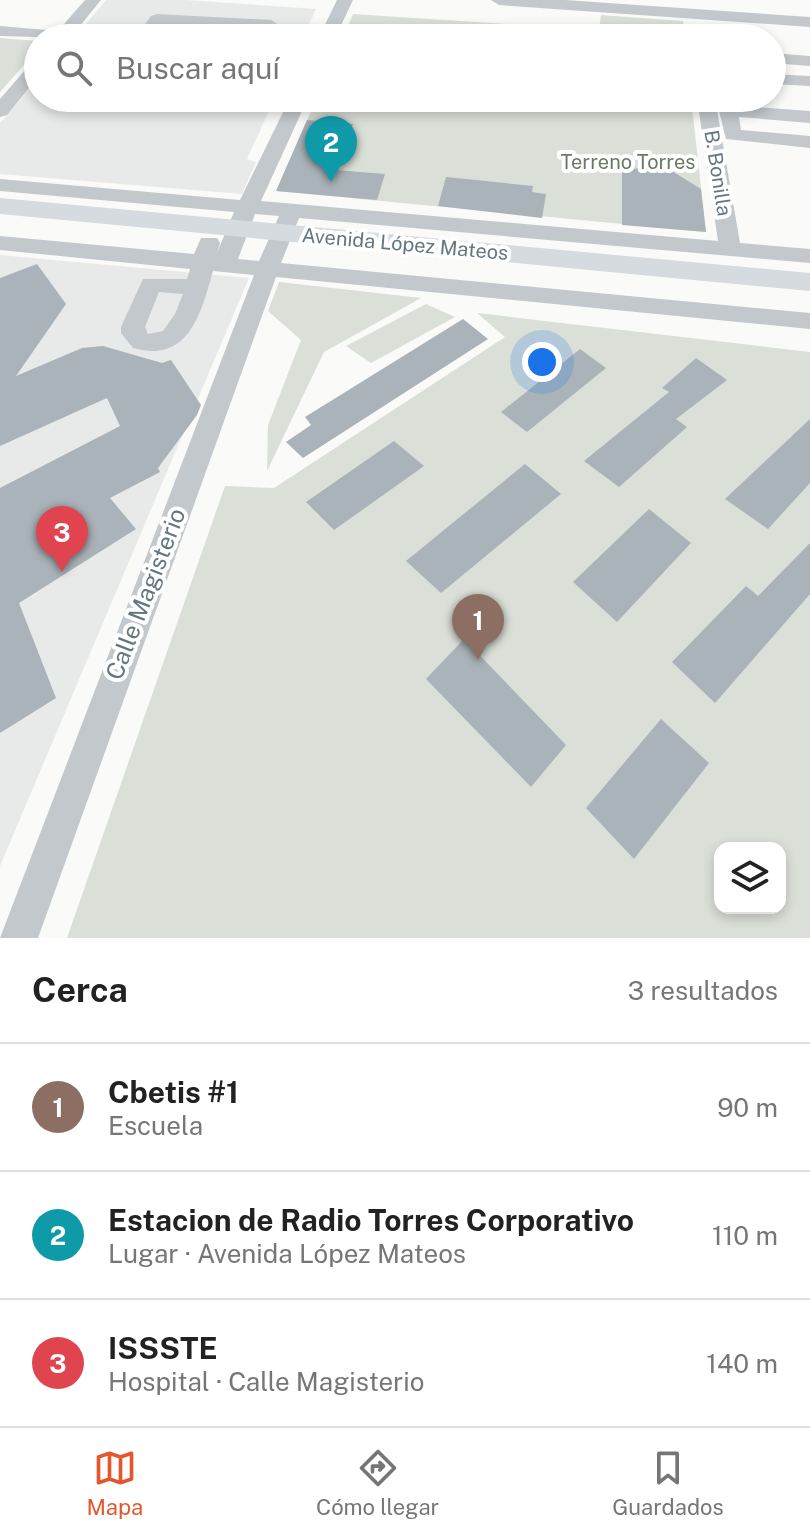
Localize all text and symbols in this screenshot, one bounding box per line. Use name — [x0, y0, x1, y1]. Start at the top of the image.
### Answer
search box — [24, 24, 786, 112]
icon: search — [52, 46, 96, 90]
text: Buscar aquí — [116, 50, 280, 86]
pin: 2 — [305, 116, 357, 182]
street label: B. Bonilla — [699, 128, 737, 218]
park label: Terreno Torres — [561, 150, 695, 174]
street label: Avenida López Mateos — [301, 223, 509, 265]
your location — [522, 342, 562, 382]
street label: Calle Magisterio — [100, 504, 191, 683]
pin: 3 — [36, 506, 88, 572]
pin: 1 — [452, 594, 504, 660]
map controls — [714, 842, 786, 914]
button: layers — [714, 842, 786, 914]
text: Cerca — [32, 970, 128, 1010]
text: 3 resultados — [628, 975, 778, 1006]
text: Cbetis #1 — [108, 1074, 239, 1110]
text: 1 — [52, 1092, 64, 1123]
text: 90 m — [717, 1092, 778, 1123]
text: Escuela — [108, 1110, 203, 1141]
text: Estacion de Radio Torres Corporativo — [108, 1202, 634, 1238]
text: 2 — [50, 1220, 66, 1251]
text: 110 m — [712, 1220, 778, 1251]
text: Lugar · Avenida López Mateos — [108, 1238, 466, 1269]
text: ISSSTE — [108, 1330, 217, 1366]
text: 3 — [49, 1348, 67, 1379]
text: 140 m — [706, 1348, 778, 1379]
text: Hospital · Calle Magisterio — [108, 1366, 424, 1397]
tab: Mapa — [86, 1446, 143, 1520]
tab: Cómo llegar — [316, 1446, 439, 1520]
tab: Guardados — [612, 1446, 724, 1520]

